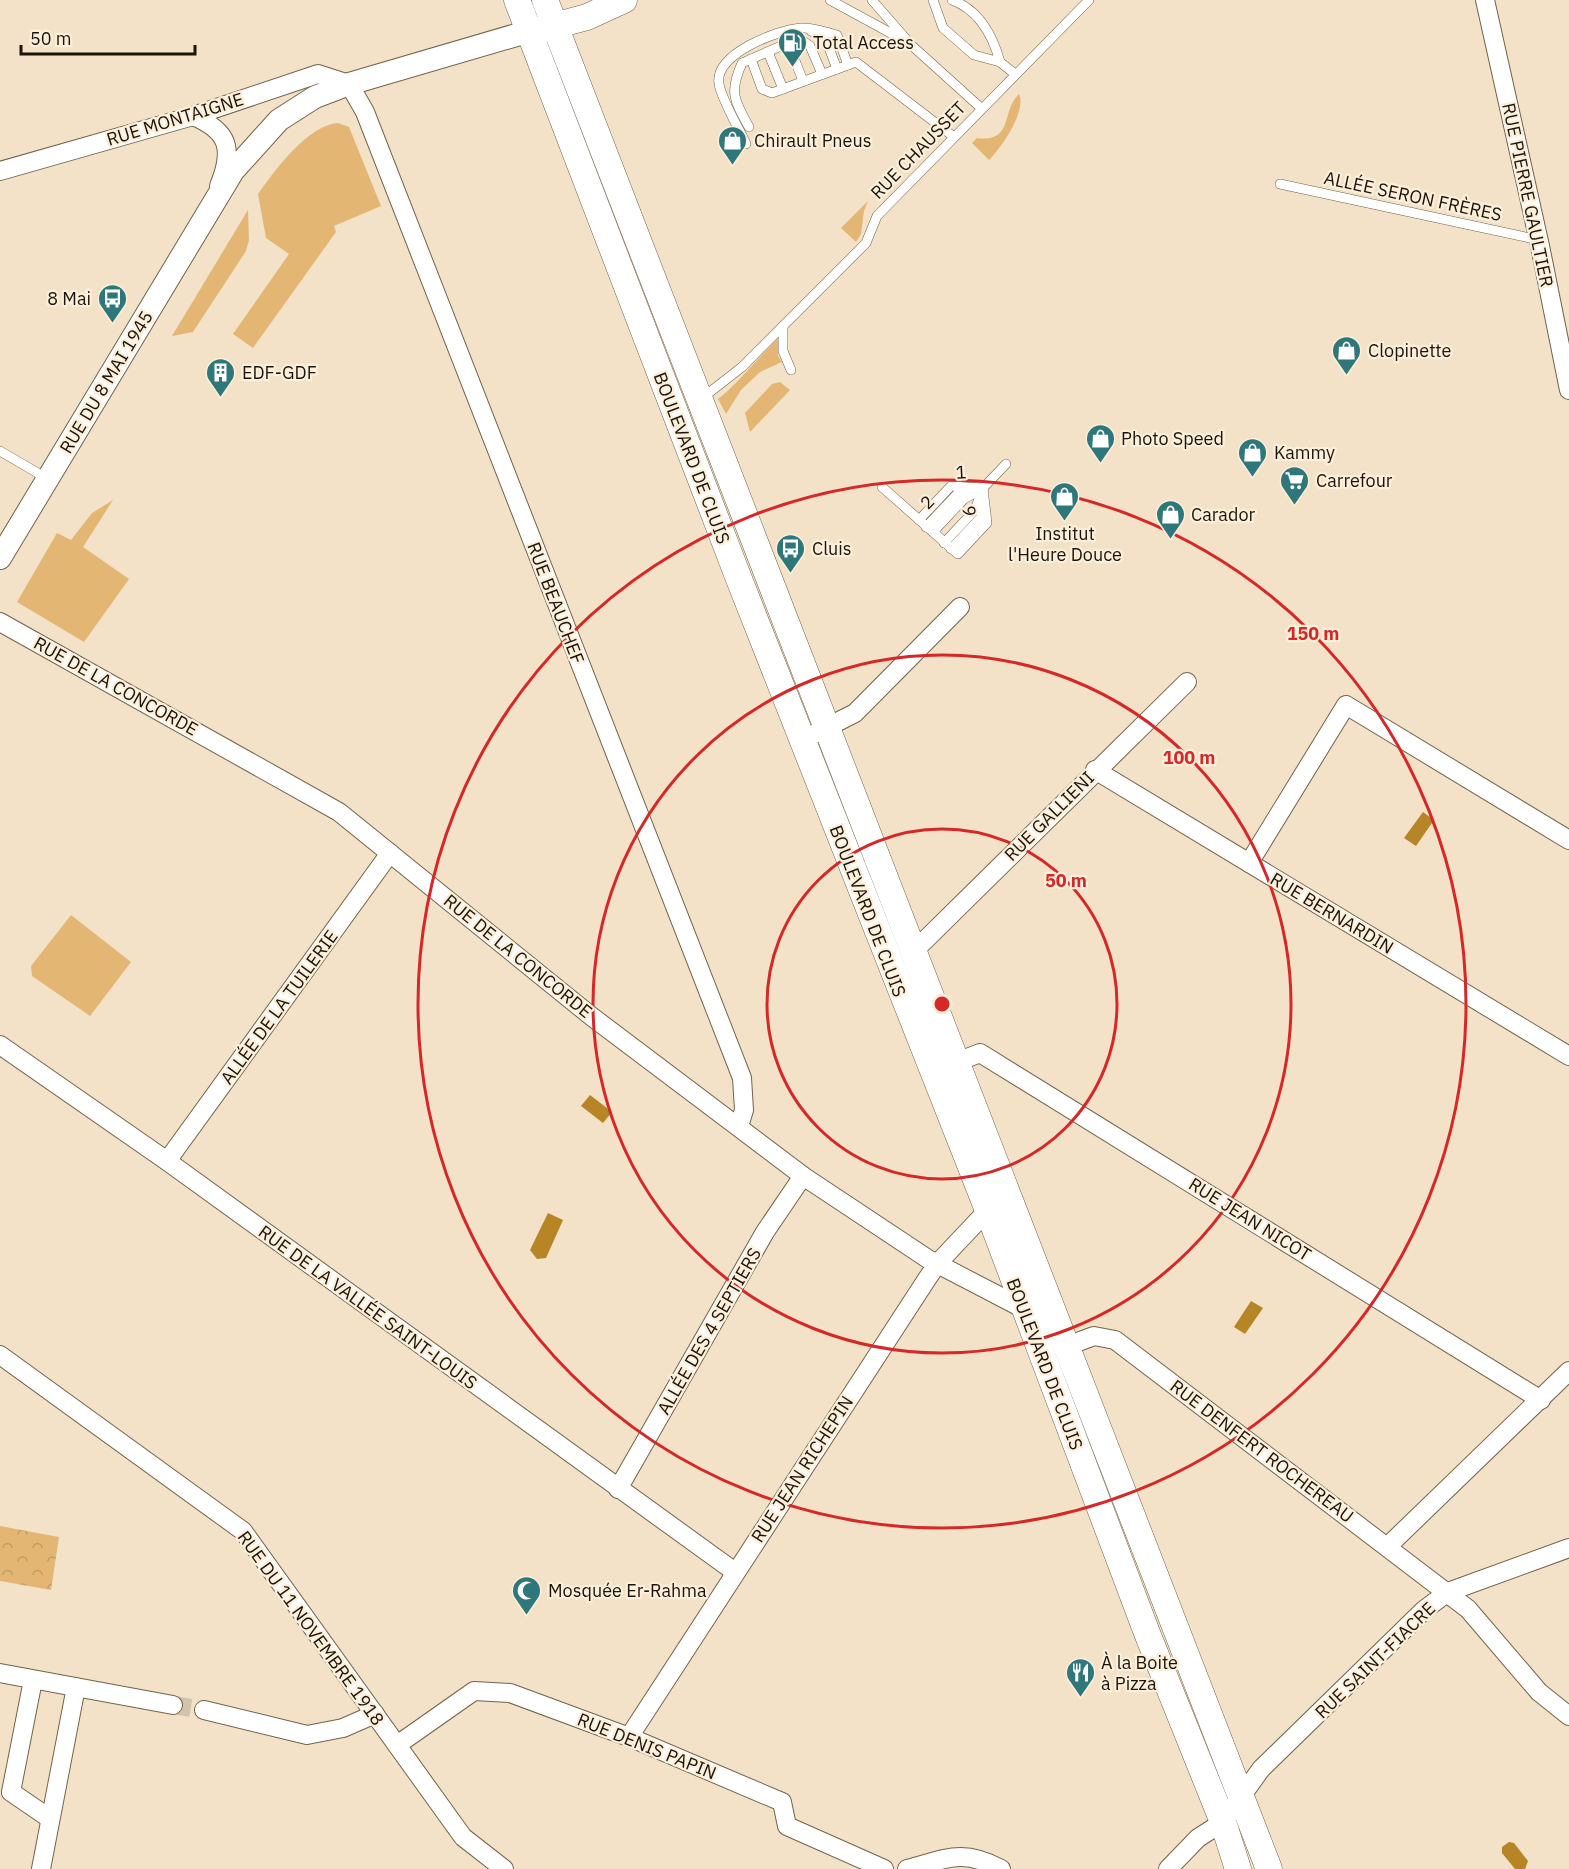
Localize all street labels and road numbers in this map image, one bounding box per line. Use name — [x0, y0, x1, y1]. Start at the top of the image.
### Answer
street label: RUE MONTAIGNE — [104, 87, 246, 151]
street label: RUE CHAUSSET — [866, 96, 970, 204]
street label: RUE PIERRE GAULTIER — [1497, 101, 1559, 289]
street label: ALLÉE SERON FRÈRES — [1322, 166, 1504, 226]
street label: RUE DU 8 MAI 1945 — [54, 306, 158, 458]
street label: BOULEVARD DE CLUIS — [649, 369, 735, 547]
street label: 1 — [955, 460, 967, 484]
street label: 2 — [915, 490, 939, 514]
street label: 6 — [957, 504, 981, 518]
street label: RUE BEAUCHEF — [522, 539, 590, 667]
street label: RUE DE LA CONCORDE — [30, 631, 202, 741]
street label: RUE GALLIENI — [999, 766, 1099, 866]
street label: BOULEVARD DE CLUIS — [825, 822, 911, 1000]
street label: RUE BERNARDIN — [1266, 867, 1398, 959]
street label: RUE DE LA CONCORDE — [439, 889, 597, 1023]
street label: ALLÉE DE LA TUILERIE — [215, 925, 343, 1089]
street label: RUE JEAN NICOT — [1185, 1172, 1315, 1266]
street label: RUE DE LA VALLÉE SAINT-LOUIS — [254, 1220, 482, 1394]
street label: ALLÉE DES 4 SEPTIERS — [652, 1243, 766, 1419]
street label: BOULEVARD DE CLUIS — [1002, 1275, 1088, 1453]
street label: RUE DENFERT ROCHEREAU — [1166, 1374, 1358, 1528]
street label: RUE JEAN RICHEPIN — [746, 1391, 858, 1547]
street label: RUE DU 11 NOVEMBRE 1918 — [233, 1526, 389, 1730]
street label: RUE SAINT-FIACRE — [1310, 1597, 1440, 1723]
street label: RUE DENIS PAPIN — [574, 1708, 720, 1784]

